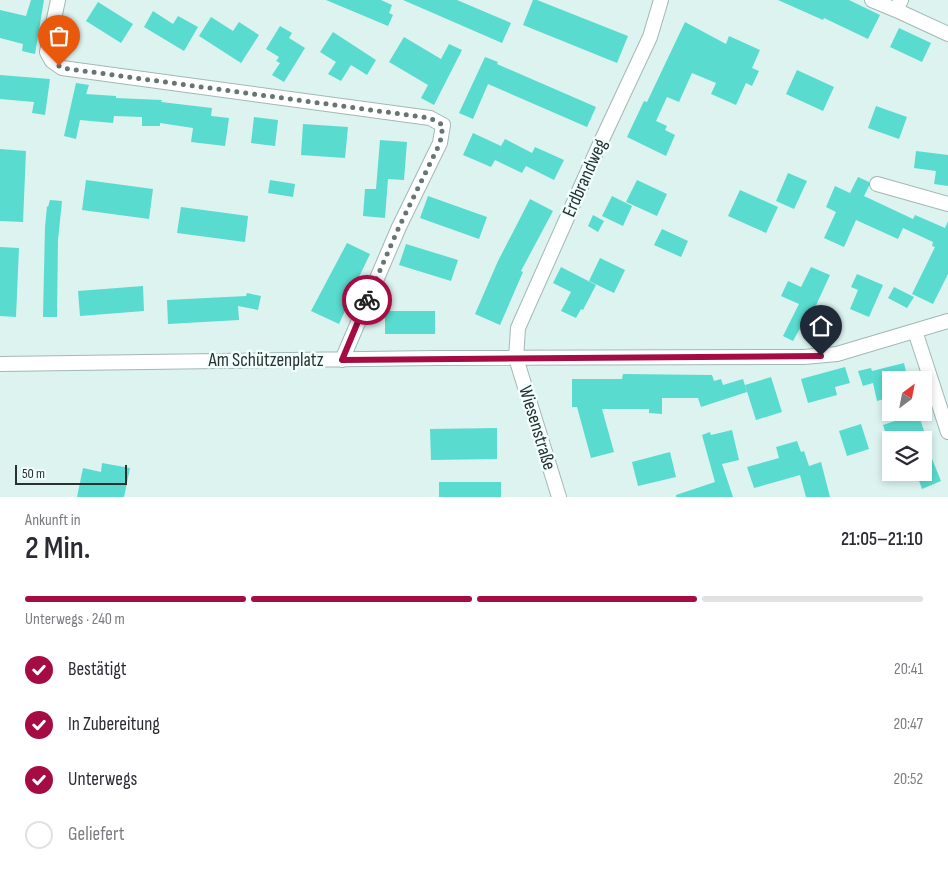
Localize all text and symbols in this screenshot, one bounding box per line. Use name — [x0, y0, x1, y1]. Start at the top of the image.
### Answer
pin — [38, 15, 80, 66]
icon: bag — [45, 22, 73, 50]
street label: Erdbrandweg — [558, 135, 613, 221]
courier — [342, 275, 392, 325]
icon: bike — [353, 286, 381, 314]
pin — [800, 305, 842, 356]
icon: home — [807, 312, 835, 340]
street label: Am Schützenplatz — [207, 349, 324, 372]
north arrow — [882, 371, 932, 421]
map controls — [882, 371, 932, 481]
street label: Wiesenstraße — [513, 383, 561, 473]
button: layers — [882, 431, 932, 481]
scale bar — [15, 462, 128, 485]
text: 50 m — [22, 465, 45, 482]
text: Ankunft in — [25, 511, 81, 530]
text: 21:05–21:10 — [841, 528, 923, 551]
text: 2 Min. — [25, 529, 90, 568]
text: Unterwegs · 240 m — [25, 610, 125, 629]
icon: check — [25, 656, 53, 684]
text: Bestätigt — [68, 658, 127, 681]
text: 20:41 — [894, 660, 923, 679]
icon: check — [25, 711, 53, 739]
text: In Zubereitung — [68, 713, 160, 736]
text: 20:47 — [893, 715, 923, 734]
icon: check — [25, 766, 53, 794]
text: Unterwegs — [68, 768, 137, 791]
text: 20:52 — [893, 770, 923, 789]
text: Geliefert — [68, 823, 124, 846]

